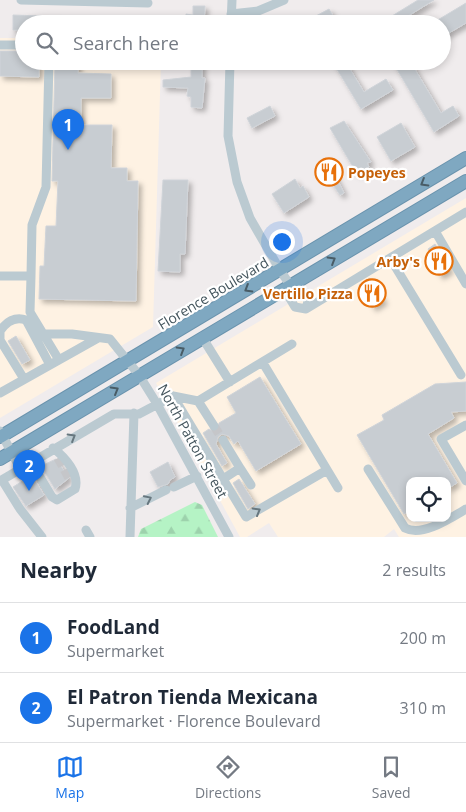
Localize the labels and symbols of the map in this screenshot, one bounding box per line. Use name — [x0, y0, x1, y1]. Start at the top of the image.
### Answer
pin: 1 — [52, 109, 84, 150]
restaurant icon: Popeyes — [314, 157, 344, 187]
place label: Popeyes — [348, 163, 406, 182]
one-way arrow — [421, 177, 430, 187]
your location — [269, 229, 295, 255]
restaurant icon: Arby's — [424, 246, 454, 276]
street label: Florence Boulevard — [154, 252, 272, 334]
place label: Arby's — [376, 252, 420, 271]
one-way arrow — [326, 256, 335, 266]
restaurant icon: Vertillo Pizza — [357, 278, 387, 308]
one-way arrow — [244, 283, 253, 293]
place label: Vertillo Pizza — [263, 284, 353, 303]
one-way arrow — [175, 347, 184, 357]
street label: North Patton Street — [154, 380, 232, 502]
one-way arrow — [110, 386, 119, 396]
one-way arrow — [66, 434, 75, 444]
pin: 2 — [13, 450, 45, 491]
one-way arrow — [143, 495, 152, 506]
one-way arrow — [251, 507, 260, 517]

